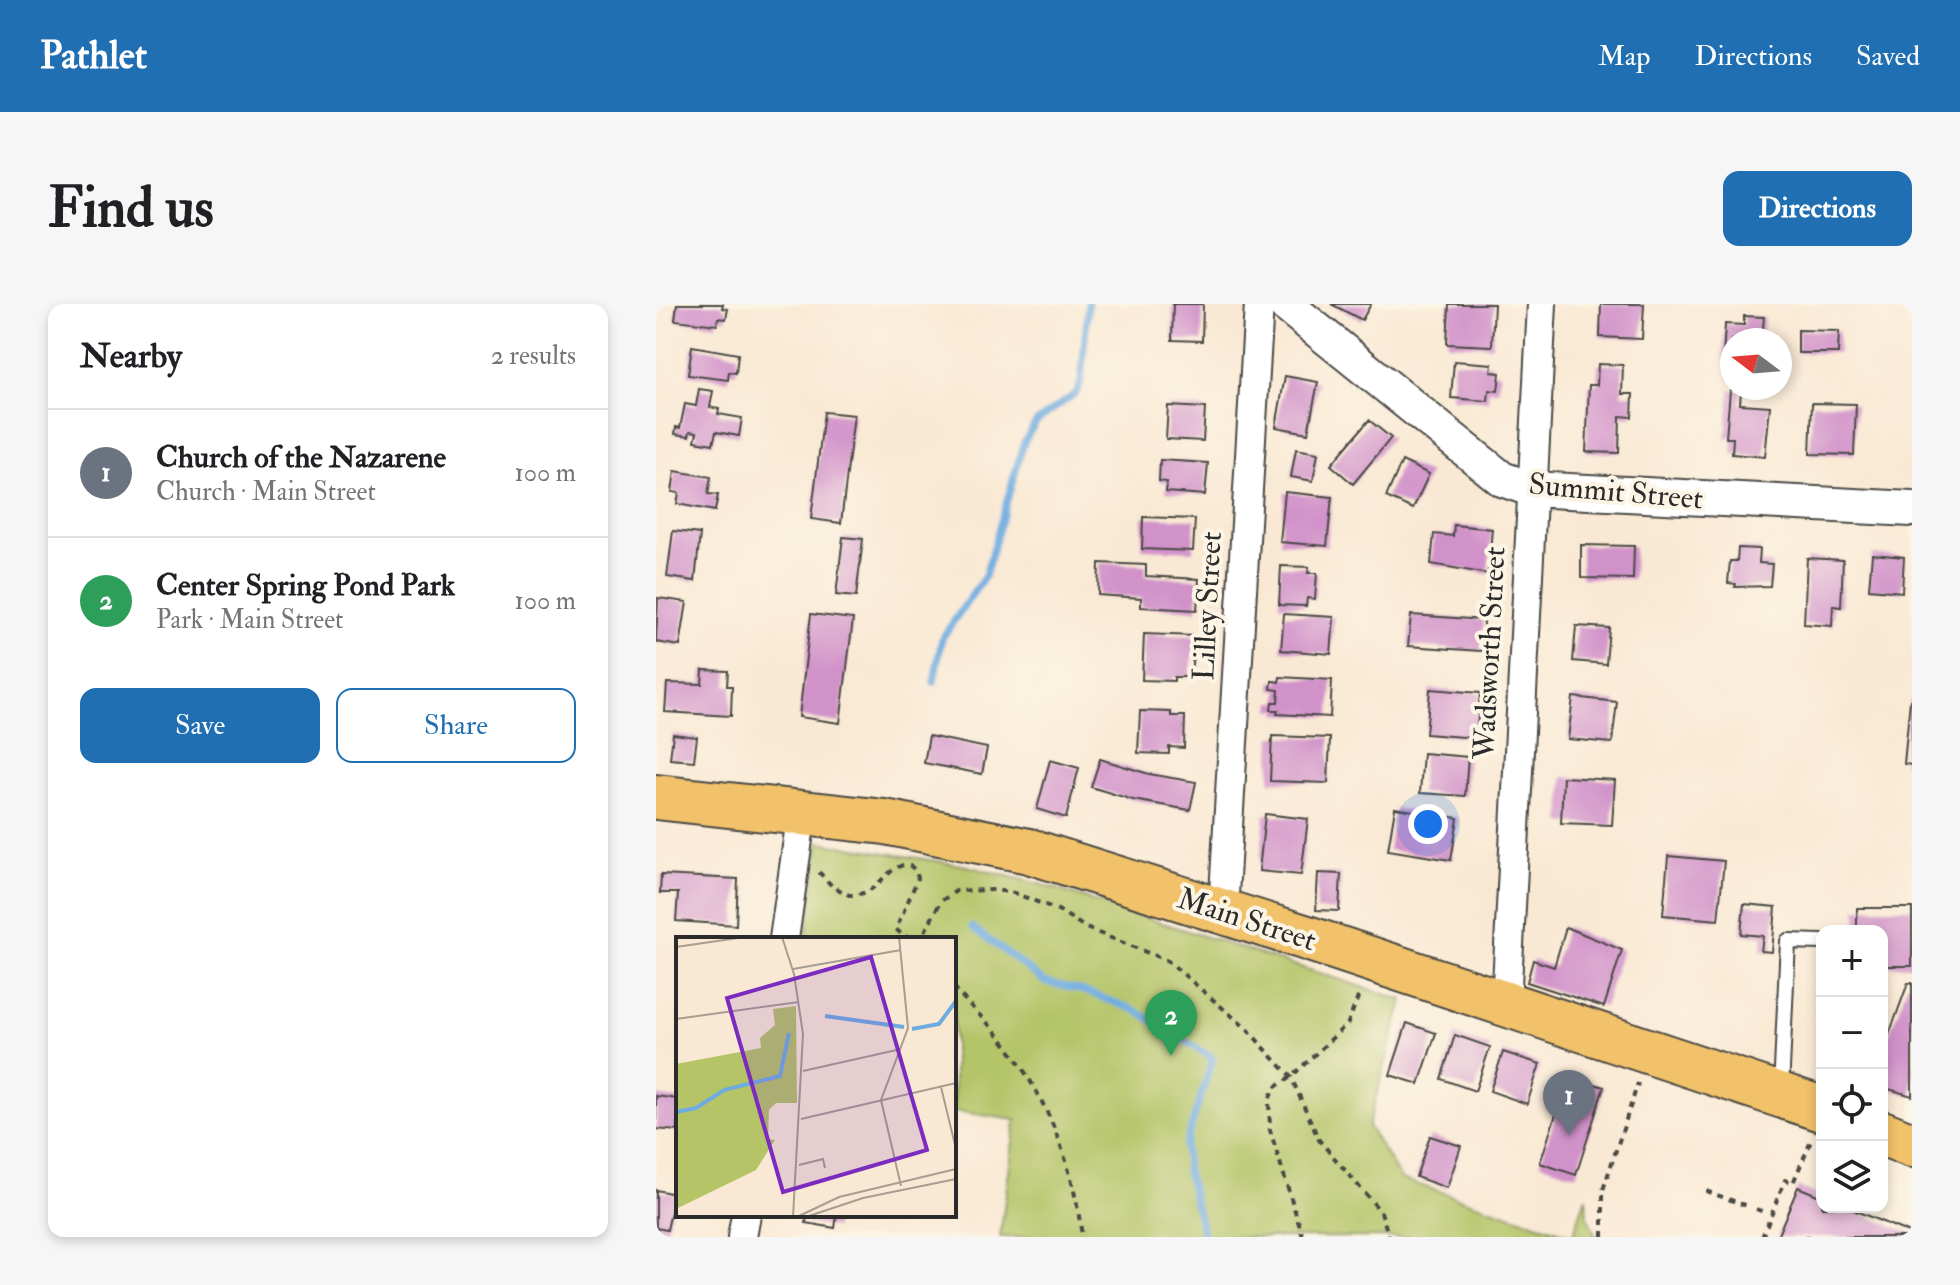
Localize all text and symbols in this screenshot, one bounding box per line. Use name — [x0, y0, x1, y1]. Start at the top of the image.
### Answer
text: Pathlet — [40, 32, 147, 80]
text: Map — [1598, 39, 1651, 74]
text: Directions — [1695, 39, 1812, 74]
text: Saved — [1856, 39, 1920, 74]
button: Directions — [1723, 171, 1912, 246]
text: Find us — [48, 173, 214, 244]
north arrow — [1720, 328, 1792, 400]
text: Nearby — [80, 335, 182, 378]
text: 2 results — [491, 340, 576, 372]
text: Church of the Nazarene — [156, 439, 446, 476]
text: 1 — [101, 457, 111, 489]
text: 100 m — [515, 457, 576, 489]
street label: Summit Street — [1527, 465, 1705, 518]
text: Church · Main Street — [156, 476, 376, 508]
street label: Lilley Street — [1185, 530, 1230, 682]
street label: Wadsworth Street — [1465, 545, 1514, 761]
text: Center Spring Pond Park — [156, 567, 455, 604]
text: 2 — [99, 585, 113, 617]
text: 100 m — [515, 585, 576, 617]
text: Park · Main Street — [156, 604, 344, 636]
button: Save — [80, 688, 320, 763]
button: Share — [336, 688, 576, 763]
your location — [1408, 804, 1448, 844]
street label: Main Street — [1173, 880, 1321, 959]
map controls — [1816, 925, 1888, 1213]
button: + — [1816, 925, 1888, 997]
inset map — [676, 937, 956, 1217]
pin: 2 — [1145, 990, 1197, 1056]
button: − — [1816, 997, 1888, 1069]
button: locate — [1816, 1069, 1888, 1141]
pin: 1 — [1543, 1070, 1595, 1136]
button: layers — [1816, 1141, 1888, 1213]

